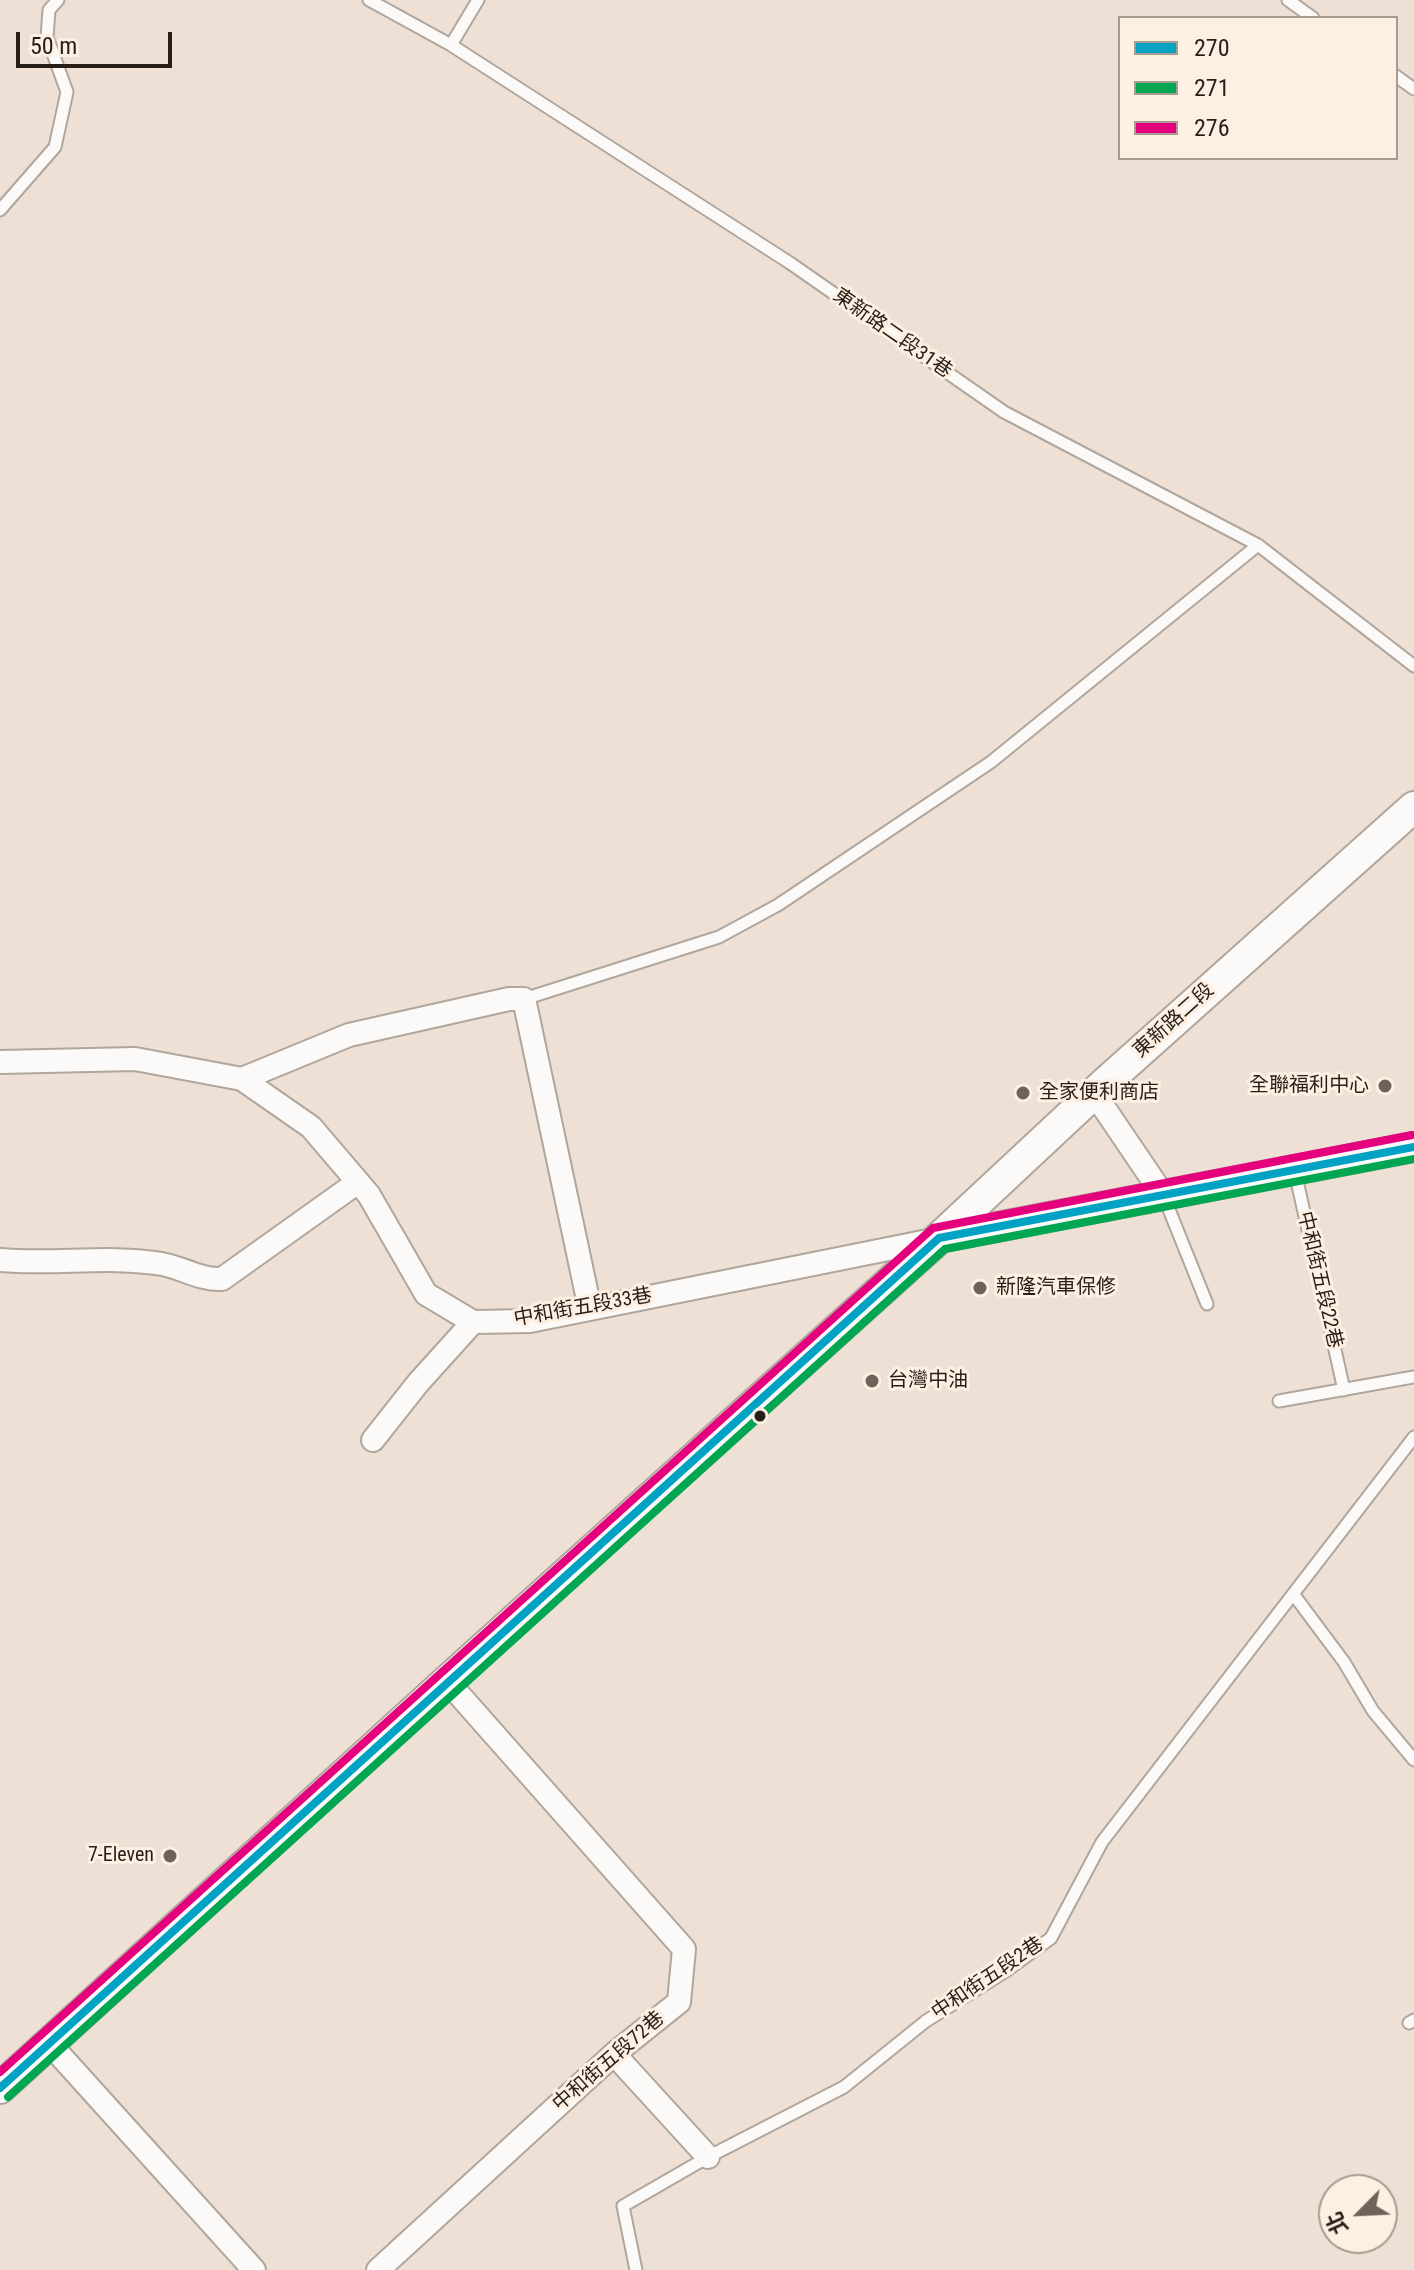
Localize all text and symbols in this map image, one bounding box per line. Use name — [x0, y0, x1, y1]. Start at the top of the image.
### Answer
scale bar — [20, 16, 176, 66]
legend — [1118, 16, 1398, 160]
text: 50 m — [30, 32, 77, 60]
text: 270 — [1194, 34, 1230, 62]
text: 271 — [1194, 74, 1230, 102]
text: 276 — [1194, 114, 1230, 142]
street label: 東新路二段31巷 — [828, 284, 956, 384]
street label: 東新路二段 — [1129, 979, 1219, 1063]
place label: 全聯福利中心 — [1249, 1074, 1369, 1098]
marker: 全聯福利中心 — [1376, 1077, 1394, 1095]
place label: 全家便利商店 — [1039, 1081, 1159, 1105]
marker: 全家便利商店 — [1014, 1084, 1032, 1102]
street label: 中和街五段22巷 — [1292, 1209, 1346, 1351]
place label: 新隆汽車保修 — [996, 1276, 1116, 1300]
marker: 新隆汽車保修 — [971, 1279, 989, 1297]
street label: 中和街五段33巷 — [512, 1284, 654, 1332]
place label: 台灣中油 — [888, 1369, 968, 1393]
marker: 台灣中油 — [863, 1372, 881, 1390]
unlabelled marker — [752, 1408, 768, 1424]
place label: 7-Eleven — [88, 1844, 154, 1868]
marker: 7-Eleven — [161, 1847, 179, 1865]
street label: 中和街五段2巷 — [927, 1933, 1049, 2025]
street label: 中和街五段72巷 — [548, 2007, 670, 2117]
north arrow — [1318, 2174, 1398, 2254]
text: 北 — [1322, 2208, 1353, 2238]

